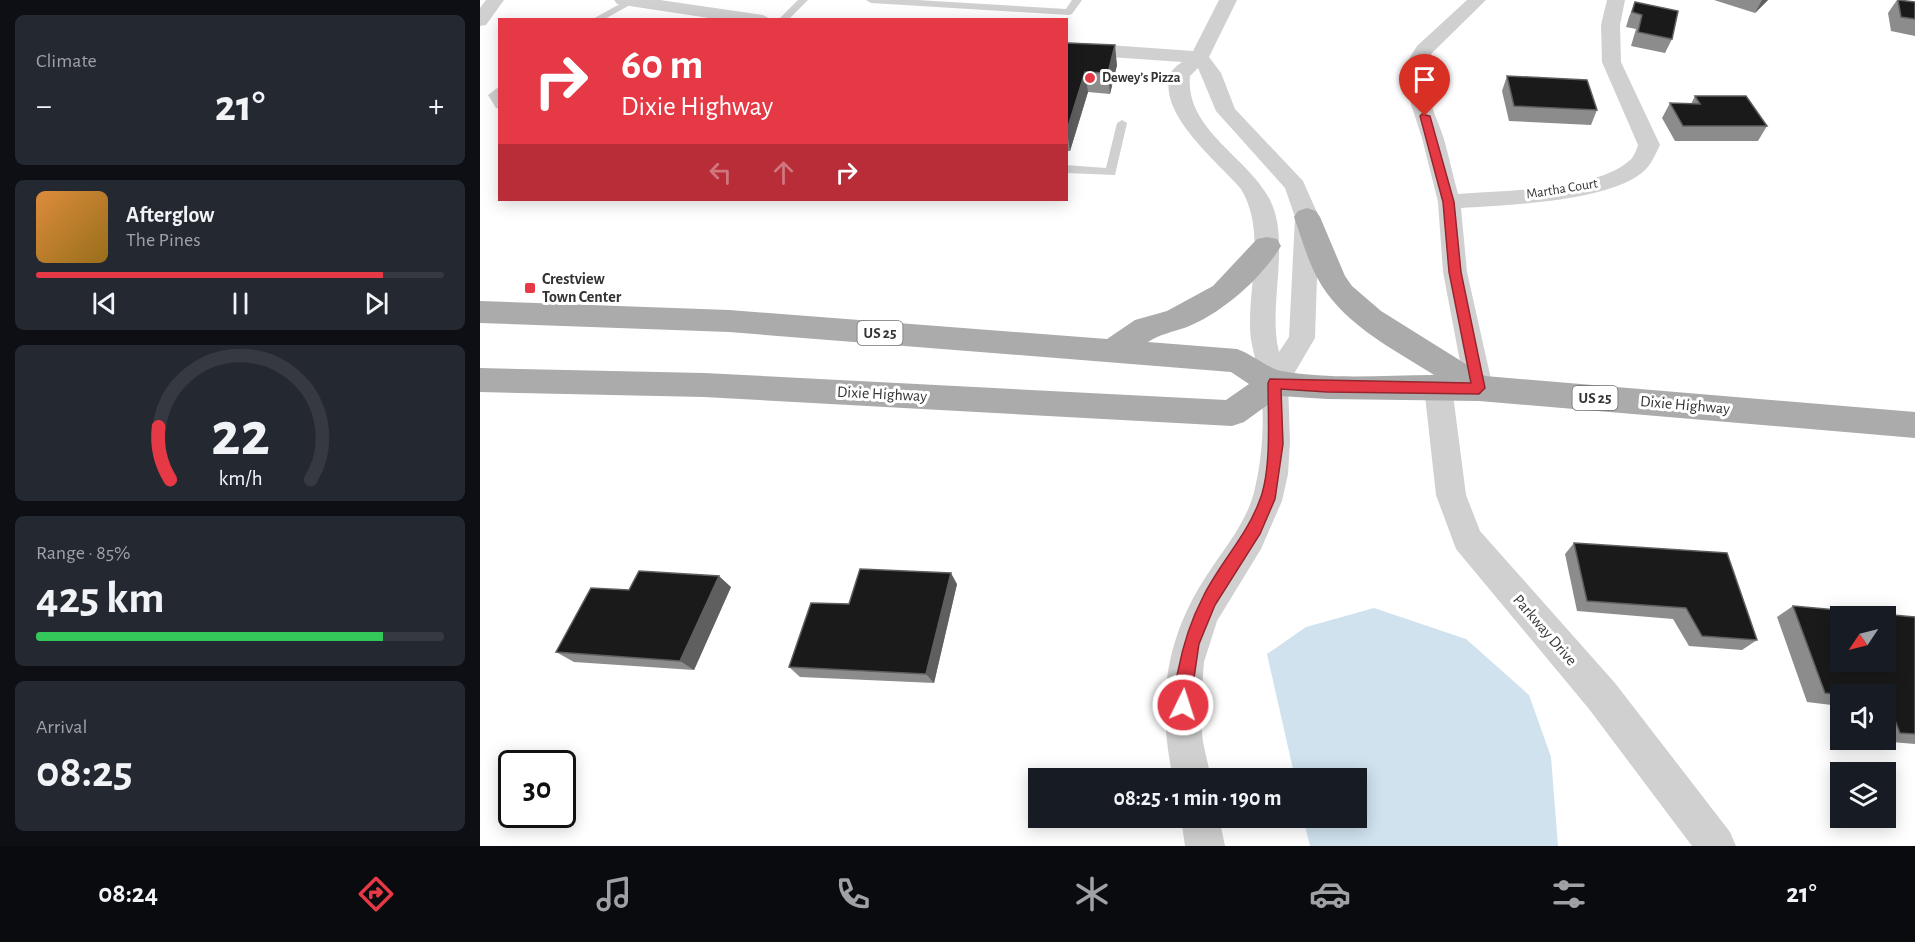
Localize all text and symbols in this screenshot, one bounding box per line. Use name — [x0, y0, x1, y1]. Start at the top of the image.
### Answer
icon: right — [522, 42, 600, 120]
text: 60 m — [621, 44, 703, 86]
text: Climate — [36, 51, 97, 71]
pin — [1399, 54, 1450, 116]
icon: arrive — [1408, 63, 1441, 96]
marker: Dewey’s Pizza — [1083, 71, 1097, 85]
place label: Dewey’s Pizza — [1102, 71, 1181, 85]
text: 21° — [215, 84, 265, 129]
text: − — [36, 90, 52, 123]
text: + — [428, 90, 444, 123]
text: Dixie Highway — [621, 93, 773, 120]
icon: left — [704, 156, 737, 189]
icon: ahead — [767, 156, 800, 189]
icon: right — [830, 156, 863, 189]
street label: Martha Court — [1525, 176, 1599, 202]
text: Afterglow — [126, 204, 214, 226]
text: The Pines — [126, 230, 201, 250]
place label: Crestview Town Center — [542, 271, 622, 305]
marker: Crestview Town Center — [523, 281, 537, 295]
icon: previous — [88, 287, 121, 320]
icon: pause — [224, 287, 257, 320]
icon: next — [360, 287, 393, 320]
road number: US 25 — [858, 321, 902, 345]
street label: Dixie Highway — [836, 384, 928, 405]
road number: US 25 — [1572, 386, 1618, 410]
street label: Dixie Highway — [1639, 393, 1731, 418]
text: 22 — [211, 404, 269, 466]
text: km/h — [218, 468, 262, 489]
text: Range · 85% — [36, 543, 131, 563]
text: 425 km — [36, 576, 165, 621]
street label: Parkway Drive — [1509, 592, 1580, 669]
north arrow — [1830, 606, 1896, 672]
map controls — [1830, 606, 1896, 828]
position arrow — [1151, 673, 1215, 737]
button: sound — [1830, 684, 1896, 750]
text: Arrival — [36, 717, 87, 737]
text: 08:25 — [36, 750, 133, 795]
speed limit sign: 30 — [498, 750, 576, 828]
button: layers — [1830, 762, 1896, 828]
text: 08:25 · 1 min · 190 m — [1113, 787, 1282, 809]
icon: directions — [355, 873, 397, 915]
icon: music — [593, 873, 635, 915]
icon: phone — [832, 873, 874, 915]
icon: climate — [1071, 873, 1113, 915]
icon: car — [1309, 873, 1351, 915]
icon: filters — [1548, 873, 1590, 915]
text: 08:24 — [98, 880, 158, 907]
text: 21° — [1786, 880, 1817, 907]

